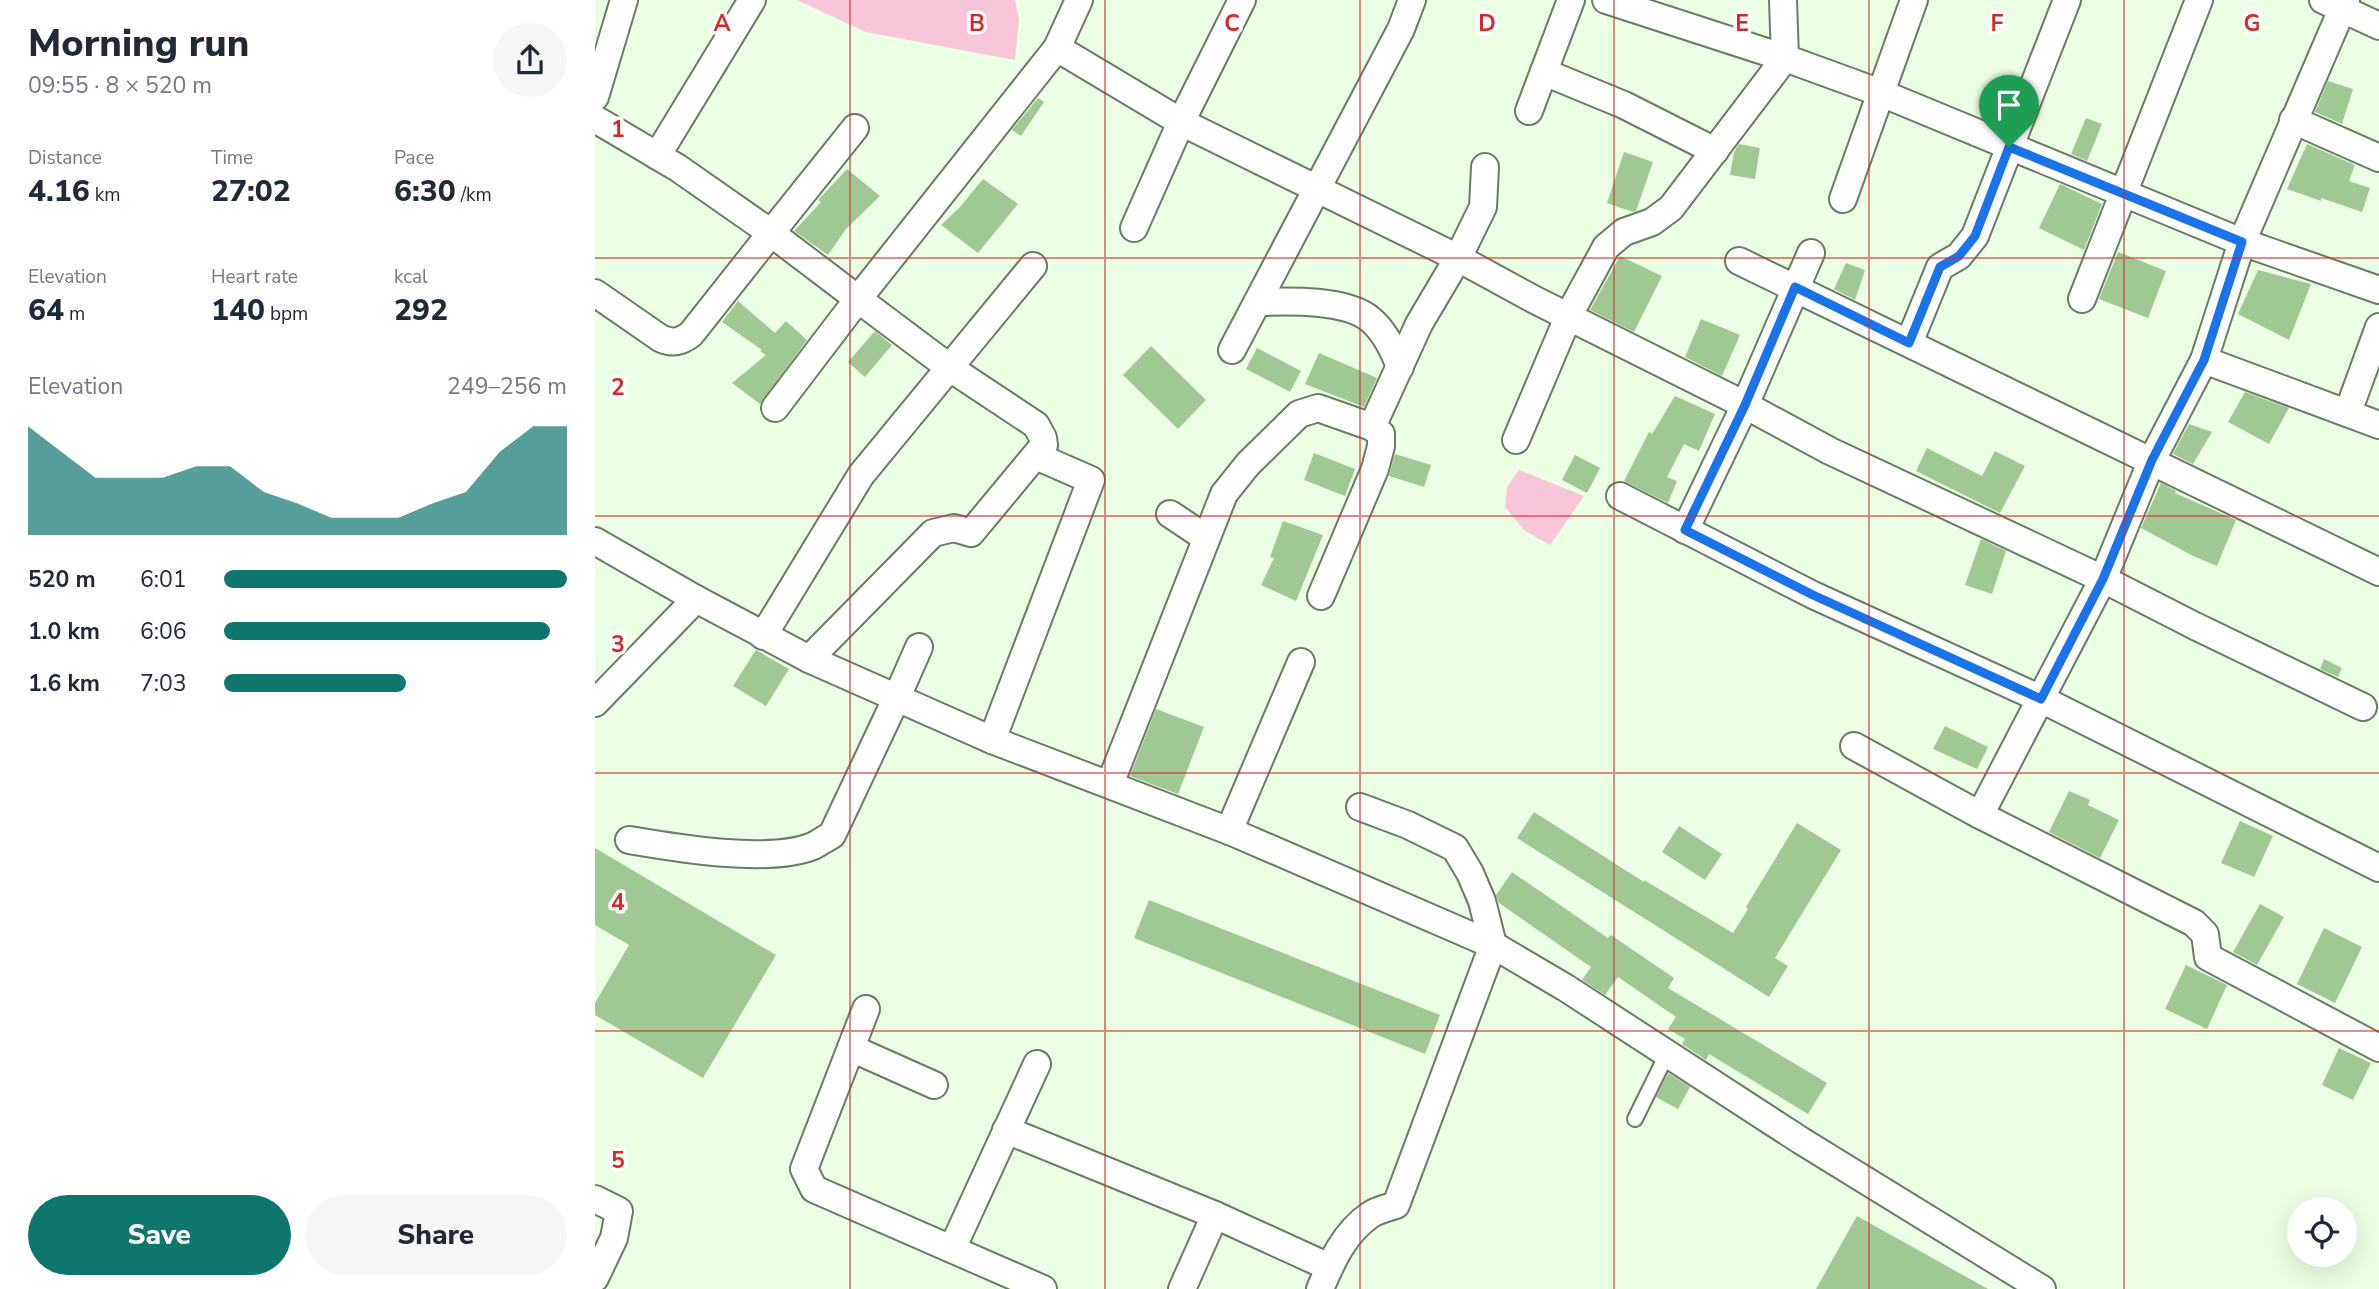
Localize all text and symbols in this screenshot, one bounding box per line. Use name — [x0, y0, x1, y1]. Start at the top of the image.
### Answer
text: A — [713, 8, 731, 39]
text: B — [969, 8, 985, 39]
text: C — [1224, 8, 1240, 39]
text: D — [1478, 8, 1496, 39]
text: E — [1735, 8, 1749, 39]
text: F — [1991, 8, 2004, 39]
text: G — [2244, 8, 2260, 39]
text: Morning run — [28, 18, 249, 69]
button: share — [493, 23, 567, 97]
text: 09:55 · 8 × 520 m — [28, 70, 212, 101]
pin — [1979, 75, 2039, 147]
icon: arrive — [1990, 86, 2028, 124]
text: 1 — [611, 114, 625, 145]
text: Distance — [28, 145, 102, 171]
text: Time — [211, 145, 253, 171]
text: Pace — [394, 145, 434, 171]
text: 4.16 — [28, 171, 90, 212]
text: 27:02 — [211, 171, 291, 212]
text: 6:30 — [394, 171, 456, 212]
text: km — [90, 182, 120, 208]
text: /km — [456, 182, 492, 208]
text: Elevation — [28, 264, 107, 290]
text: Heart rate — [211, 264, 298, 290]
text: kcal — [394, 264, 428, 290]
text: 64 — [28, 290, 64, 331]
text: 140 — [211, 290, 265, 331]
text: 292 — [394, 290, 448, 331]
text: m — [64, 301, 85, 327]
text: bpm — [265, 301, 308, 327]
text: Elevation — [28, 371, 123, 402]
text: 249–256 m — [447, 371, 567, 402]
text: 2 — [611, 372, 625, 403]
text: 520 m — [28, 564, 96, 595]
text: 6:01 — [140, 564, 187, 595]
text: 1.0 km — [28, 616, 100, 647]
text: 6:06 — [140, 616, 187, 647]
text: 3 — [611, 629, 625, 660]
text: 1.6 km — [28, 668, 100, 699]
text: 7:03 — [140, 668, 187, 699]
text: 4 — [611, 887, 625, 918]
text: 5 — [611, 1145, 625, 1176]
button: Save — [28, 1195, 291, 1275]
button: Share — [305, 1195, 567, 1275]
map controls — [2287, 1197, 2357, 1267]
button: locate — [2287, 1197, 2357, 1267]

